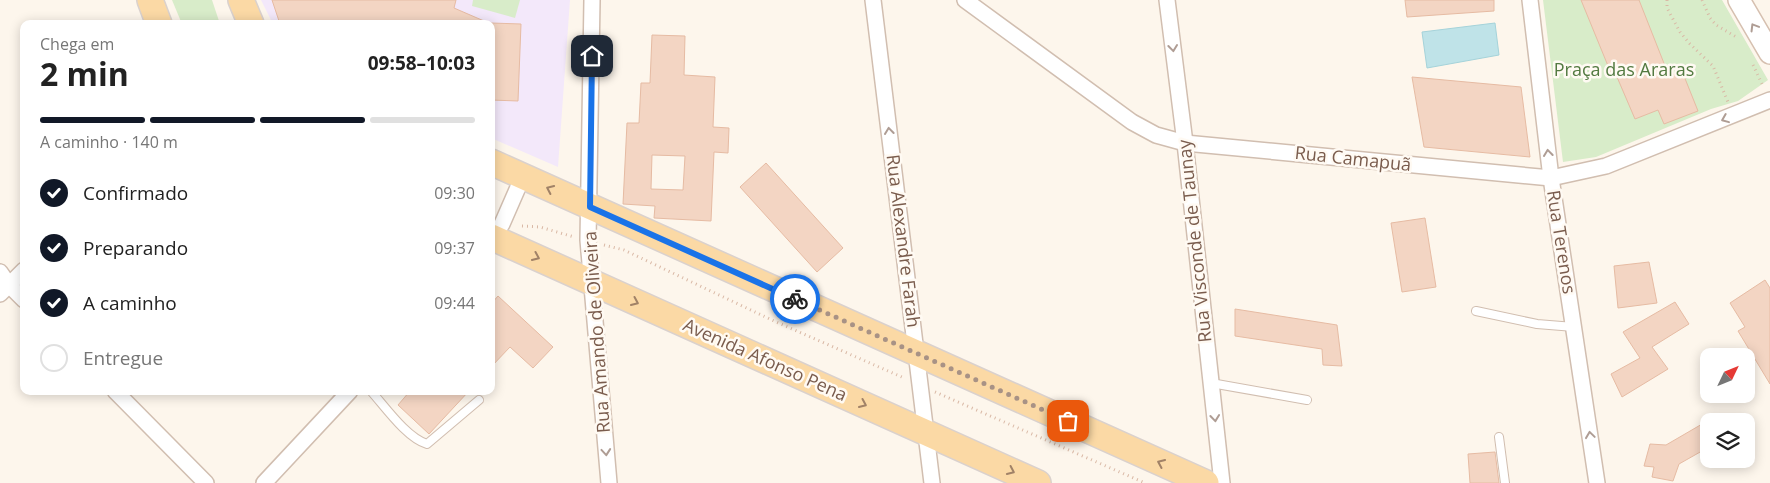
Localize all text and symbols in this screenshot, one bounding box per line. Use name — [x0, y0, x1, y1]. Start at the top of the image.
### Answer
one-way arrow — [1751, 23, 1761, 32]
text: Chega em — [40, 33, 114, 55]
pin — [571, 35, 613, 77]
icon: home — [578, 42, 606, 70]
one-way arrow — [1167, 45, 1178, 53]
text: 09:58–10:03 — [368, 50, 475, 76]
text: 2 min — [40, 52, 129, 95]
park label: Praça das Araras — [1554, 57, 1694, 81]
one-way arrow — [1721, 113, 1730, 123]
one-way arrow — [884, 127, 895, 135]
text: A caminho · 140 m — [40, 131, 178, 153]
street label: Rua Visconde de Taunay — [1171, 138, 1217, 344]
street label: Rua Camapuã — [1294, 140, 1412, 176]
one-way arrow — [1543, 148, 1554, 156]
street label: Rua Alexandre Farah — [881, 153, 927, 329]
icon: check — [40, 179, 68, 207]
text: Confirmado — [83, 180, 188, 206]
text: 09:30 — [434, 182, 475, 204]
one-way arrow — [546, 184, 555, 195]
street label: Rua Terenos — [1542, 188, 1582, 295]
street label: Rua Amando de Oliveira — [577, 230, 615, 434]
icon: check — [40, 234, 68, 262]
text: Preparando — [83, 235, 188, 261]
text: 09:37 — [434, 237, 475, 259]
one-way arrow — [531, 251, 540, 261]
courier — [770, 274, 820, 324]
icon: bike — [781, 285, 809, 313]
icon: check — [40, 289, 68, 317]
text: A caminho — [83, 290, 177, 316]
text: 09:44 — [434, 292, 475, 314]
one-way arrow — [630, 295, 639, 306]
street label: Avenida Afonso Pena — [680, 312, 851, 406]
text: Entregue — [83, 345, 163, 371]
north arrow — [1700, 348, 1755, 402]
map controls — [1700, 348, 1755, 468]
one-way arrow — [858, 398, 867, 409]
pin — [1047, 400, 1089, 442]
icon: bag — [1054, 407, 1082, 435]
button: layers — [1700, 413, 1755, 468]
one-way arrow — [1209, 415, 1220, 423]
one-way arrow — [1585, 430, 1595, 439]
one-way arrow — [600, 449, 611, 457]
one-way arrow — [1157, 459, 1166, 469]
one-way arrow — [1006, 464, 1015, 474]

